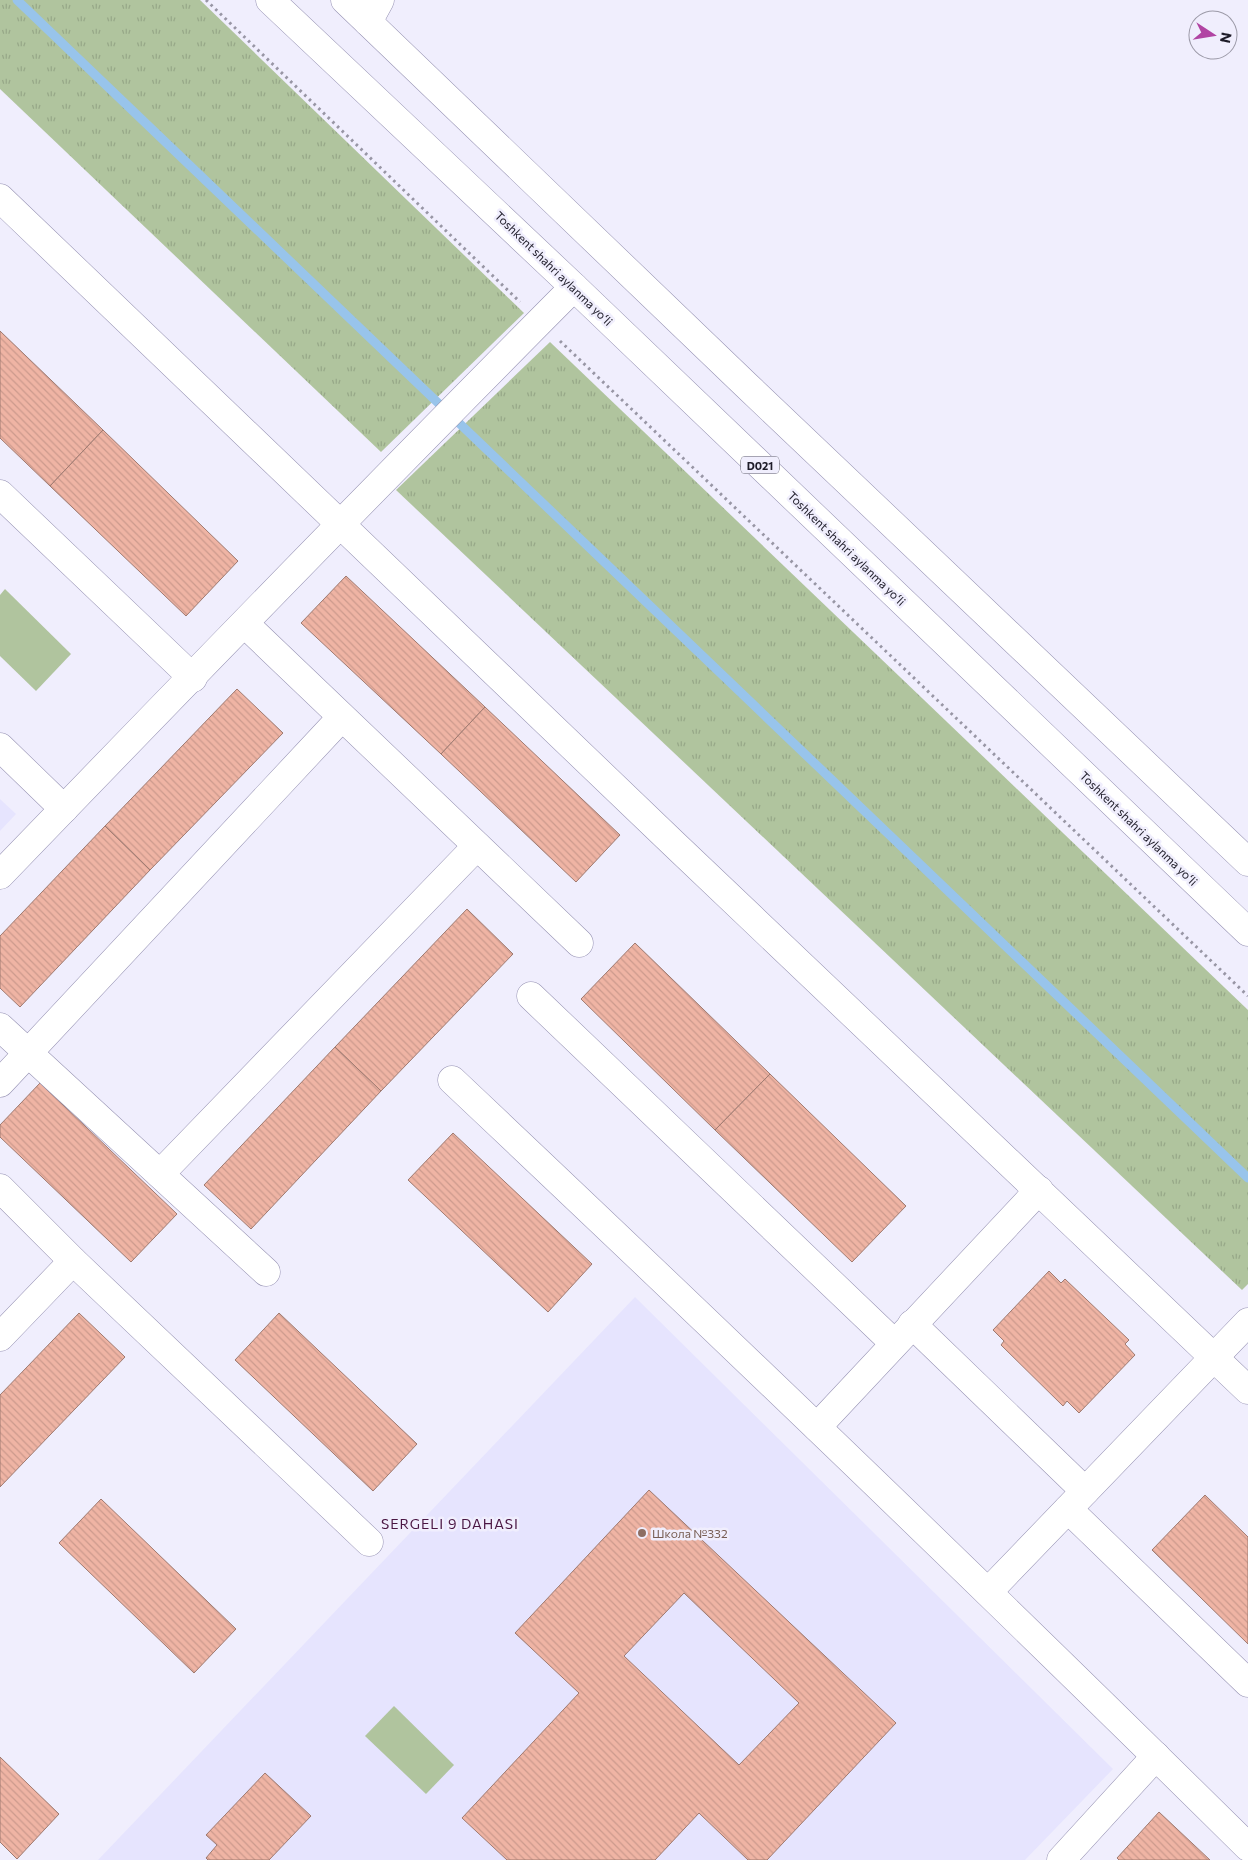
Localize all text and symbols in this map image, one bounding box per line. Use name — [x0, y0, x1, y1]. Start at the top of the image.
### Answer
north arrow — [1188, 10, 1238, 60]
text: N — [1217, 31, 1236, 45]
street label: Toshkent shahri aylanma yoʻli — [492, 208, 616, 328]
road number: D021 — [741, 456, 779, 474]
street label: Toshkent shahri aylanma yoʻli — [785, 488, 909, 608]
street label: Toshkent shahri aylanma yoʻli — [1077, 768, 1201, 888]
district label: SERGELI 9 DAHASI — [381, 1515, 519, 1532]
place label: Школа №332 — [652, 1526, 728, 1540]
marker: Школа №332 — [636, 1527, 648, 1539]

